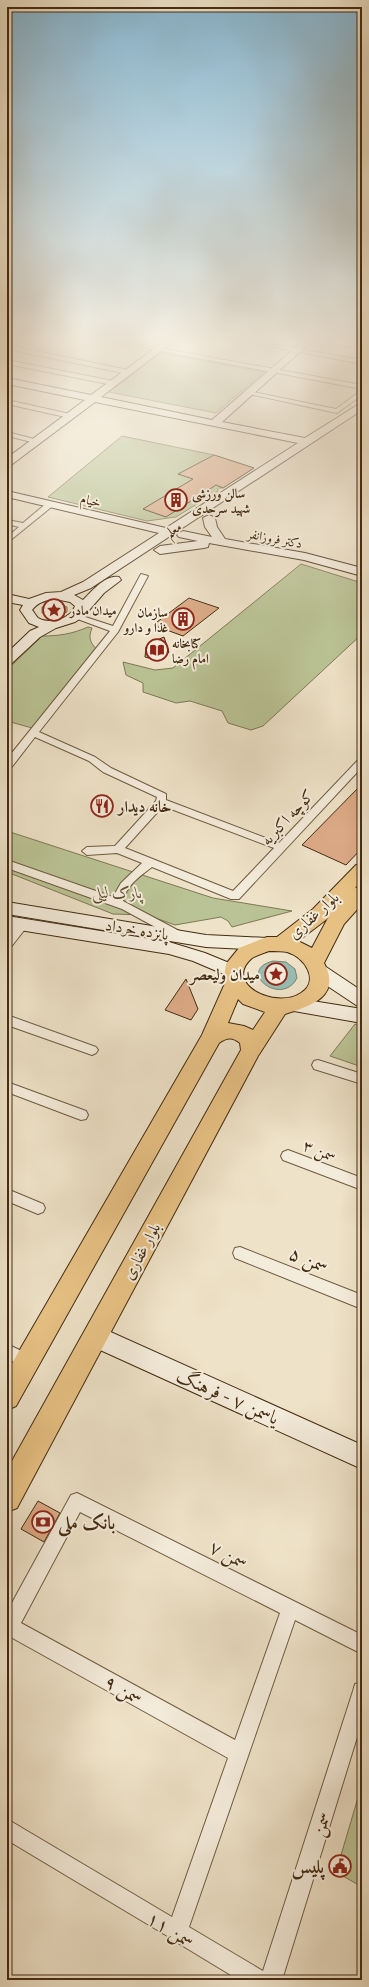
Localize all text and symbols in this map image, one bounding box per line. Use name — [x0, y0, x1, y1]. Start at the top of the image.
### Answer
place label: سالن ورزشی شهید سرحدی — [192, 484, 251, 518]
building icon: سالن ورزشی شهید سرحدی — [163, 487, 189, 513]
street label: خیام — [78, 489, 103, 514]
street label: معلم — [161, 517, 187, 545]
street label: دکتر فروزانفر — [244, 524, 304, 553]
place icon: میدان مادر — [41, 597, 67, 623]
place label: میدان مادر — [68, 601, 117, 620]
place label: سازمان غذا و دارو — [122, 603, 168, 637]
building icon: سازمان غذا و دارو — [170, 606, 196, 632]
place label: کتابخانه امام رضا — [172, 634, 209, 670]
library icon: کتابخانه امام رضا — [144, 637, 170, 663]
street label: کوچه اکبریه — [255, 784, 319, 850]
restaurant icon: خانه دیدار — [89, 793, 115, 819]
place label: خانه دیدار — [116, 794, 172, 818]
park label: پارک لیلی — [92, 880, 144, 904]
street label: بلوار غفاری — [282, 885, 344, 945]
street label: پانزده خرداد — [104, 912, 171, 946]
place icon: میدان ولیعصر — [263, 961, 289, 987]
place label: میدان ولیعصر — [188, 962, 260, 986]
street label: سمن ۳ — [300, 1133, 340, 1167]
street label: بلوار غفاری — [116, 1218, 166, 1284]
street label: سمن ۵ — [285, 1238, 333, 1280]
street label: یاسمن ۷ - فرهنگ — [172, 1361, 285, 1432]
place label: بانک ملی — [57, 1508, 116, 1538]
bank icon: بانک ملی — [30, 1509, 56, 1535]
street label: سمن ۷ — [205, 1532, 253, 1576]
street label: سمن ۹ — [100, 1667, 148, 1711]
street label: سمن — [303, 1808, 337, 1840]
place label: پلیس — [292, 1852, 325, 1881]
public building icon: پلیس — [327, 1853, 353, 1879]
street label: سمن ۱۱ — [142, 1904, 200, 1954]

